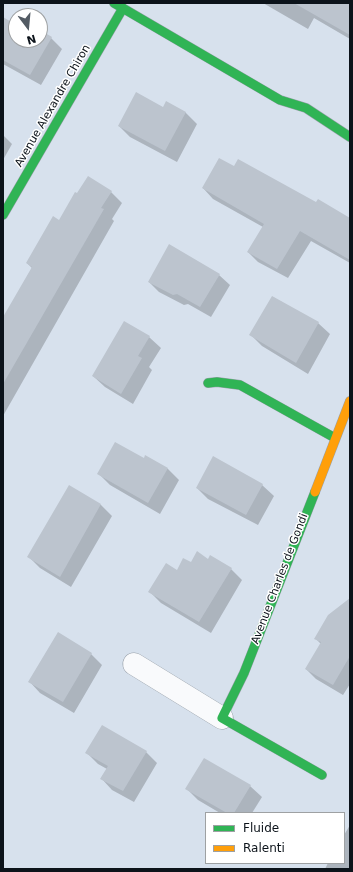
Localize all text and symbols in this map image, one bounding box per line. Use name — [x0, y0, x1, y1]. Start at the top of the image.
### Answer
north arrow — [8, 8, 48, 48]
text: N — [25, 32, 37, 47]
street label: Avenue Alexandre Chiron — [13, 43, 93, 169]
street label: Avenue Charles de Gondi — [249, 512, 311, 646]
legend — [205, 812, 345, 864]
text: Fluide — [243, 821, 279, 835]
text: Ralenti — [243, 841, 285, 855]

